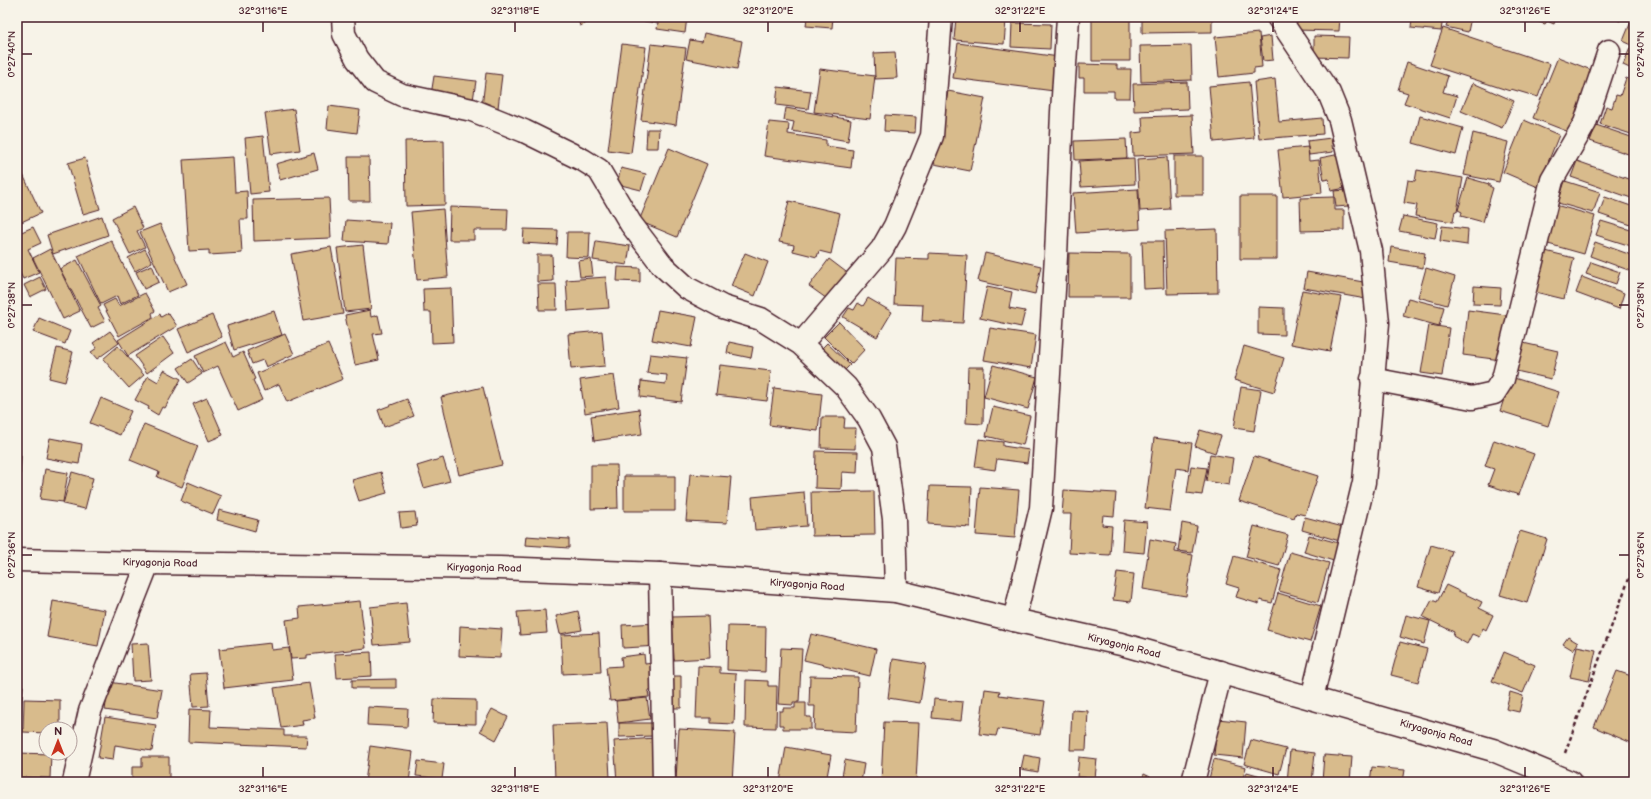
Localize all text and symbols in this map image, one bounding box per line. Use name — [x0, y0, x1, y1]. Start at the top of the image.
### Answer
text: 32°31'16"E — [239, 5, 288, 17]
text: 32°31'18"E — [491, 5, 540, 17]
text: 32°31'20"E — [743, 5, 794, 17]
text: 32°31'22"E — [995, 5, 1046, 17]
text: 32°31'24"E — [1248, 5, 1299, 17]
text: 32°31'26"E — [1500, 5, 1551, 17]
text: 0°27'40"N — [6, 31, 18, 77]
text: 0°27'40"N — [1635, 31, 1647, 77]
text: 0°27'38"N — [6, 282, 18, 328]
text: 0°27'38"N — [1635, 282, 1647, 328]
text: 0°27'36"N — [6, 531, 18, 579]
text: 0°27'36"N — [1635, 531, 1647, 579]
street label: Kiryagonja Road — [122, 556, 198, 570]
street label: Kiryagonja Road — [446, 561, 522, 575]
street label: Kiryagonja Road — [769, 576, 845, 594]
street label: Kiryagonja Road — [1086, 631, 1162, 661]
street label: Kiryagonja Road — [1398, 717, 1474, 749]
north arrow — [38, 721, 78, 761]
text: N — [54, 725, 62, 738]
text: 32°31'16"E — [239, 783, 288, 795]
text: 32°31'18"E — [491, 783, 540, 795]
text: 32°31'20"E — [743, 783, 794, 795]
text: 32°31'22"E — [995, 783, 1046, 795]
text: 32°31'24"E — [1248, 783, 1299, 795]
text: 32°31'26"E — [1500, 783, 1551, 795]

